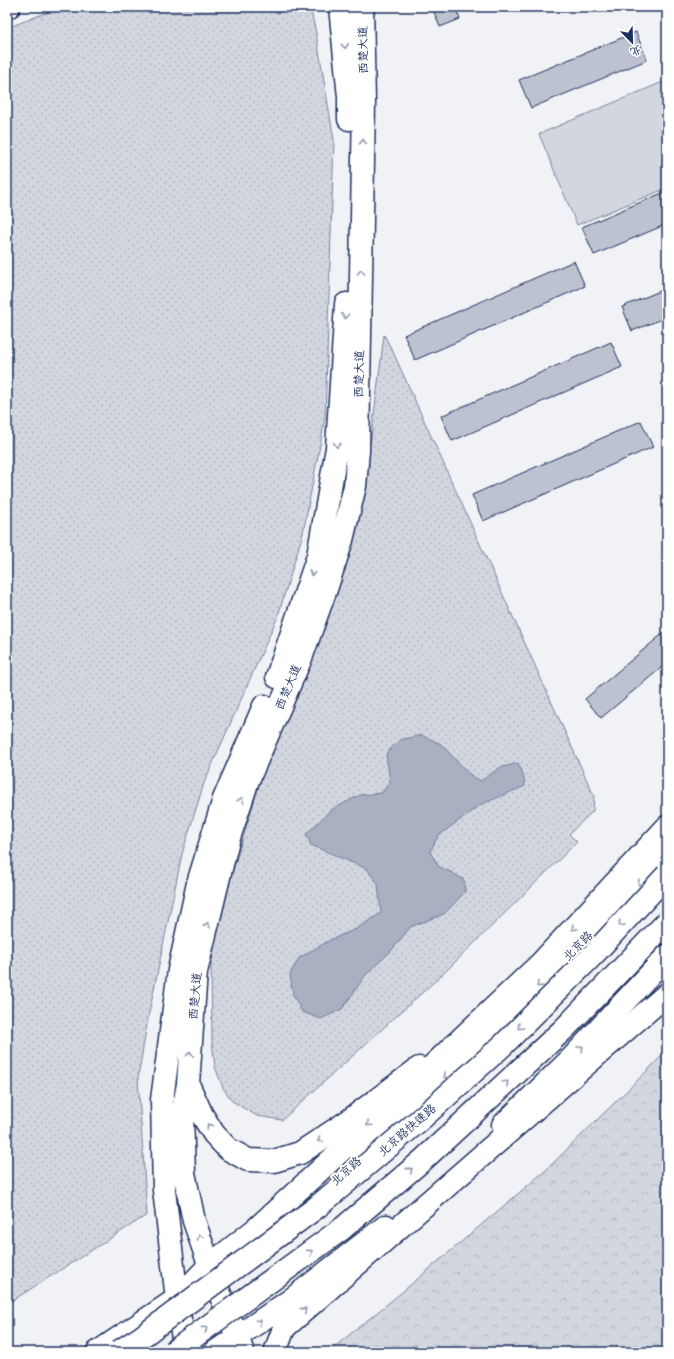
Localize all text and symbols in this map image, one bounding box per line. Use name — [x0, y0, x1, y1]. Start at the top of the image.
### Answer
north arrow — [612, 22, 652, 62]
street label: 西楚大道 — [354, 26, 371, 74]
one-way arrow — [340, 43, 349, 49]
text: 北 — [628, 43, 644, 60]
one-way arrow — [359, 139, 367, 145]
one-way arrow — [357, 269, 365, 275]
one-way arrow — [341, 313, 350, 319]
street label: 西楚大道 — [350, 350, 367, 398]
one-way arrow — [333, 442, 342, 448]
one-way arrow — [309, 569, 317, 576]
street label: 西楚大道 — [270, 661, 305, 712]
one-way arrow — [237, 797, 245, 804]
one-way arrow — [637, 878, 645, 886]
one-way arrow — [619, 919, 626, 927]
one-way arrow — [203, 922, 211, 929]
one-way arrow — [571, 923, 579, 931]
street label: 北京路 — [559, 927, 596, 964]
street label: 西楚大道 — [184, 971, 205, 1021]
one-way arrow — [536, 980, 544, 988]
one-way arrow — [517, 1022, 525, 1030]
one-way arrow — [577, 1045, 584, 1053]
one-way arrow — [185, 1051, 194, 1057]
one-way arrow — [443, 1071, 451, 1079]
one-way arrow — [501, 1080, 509, 1087]
street label: 北京路快速路 — [374, 1100, 439, 1160]
one-way arrow — [366, 1120, 374, 1127]
one-way arrow — [206, 1123, 214, 1130]
one-way arrow — [317, 1135, 324, 1142]
street label: 北京路 — [327, 1152, 365, 1189]
one-way arrow — [406, 1168, 413, 1175]
one-way arrow — [196, 1233, 204, 1240]
one-way arrow — [305, 1250, 312, 1257]
one-way arrow — [300, 1308, 307, 1315]
one-way arrow — [254, 1320, 261, 1327]
one-way arrow — [200, 1327, 207, 1334]

